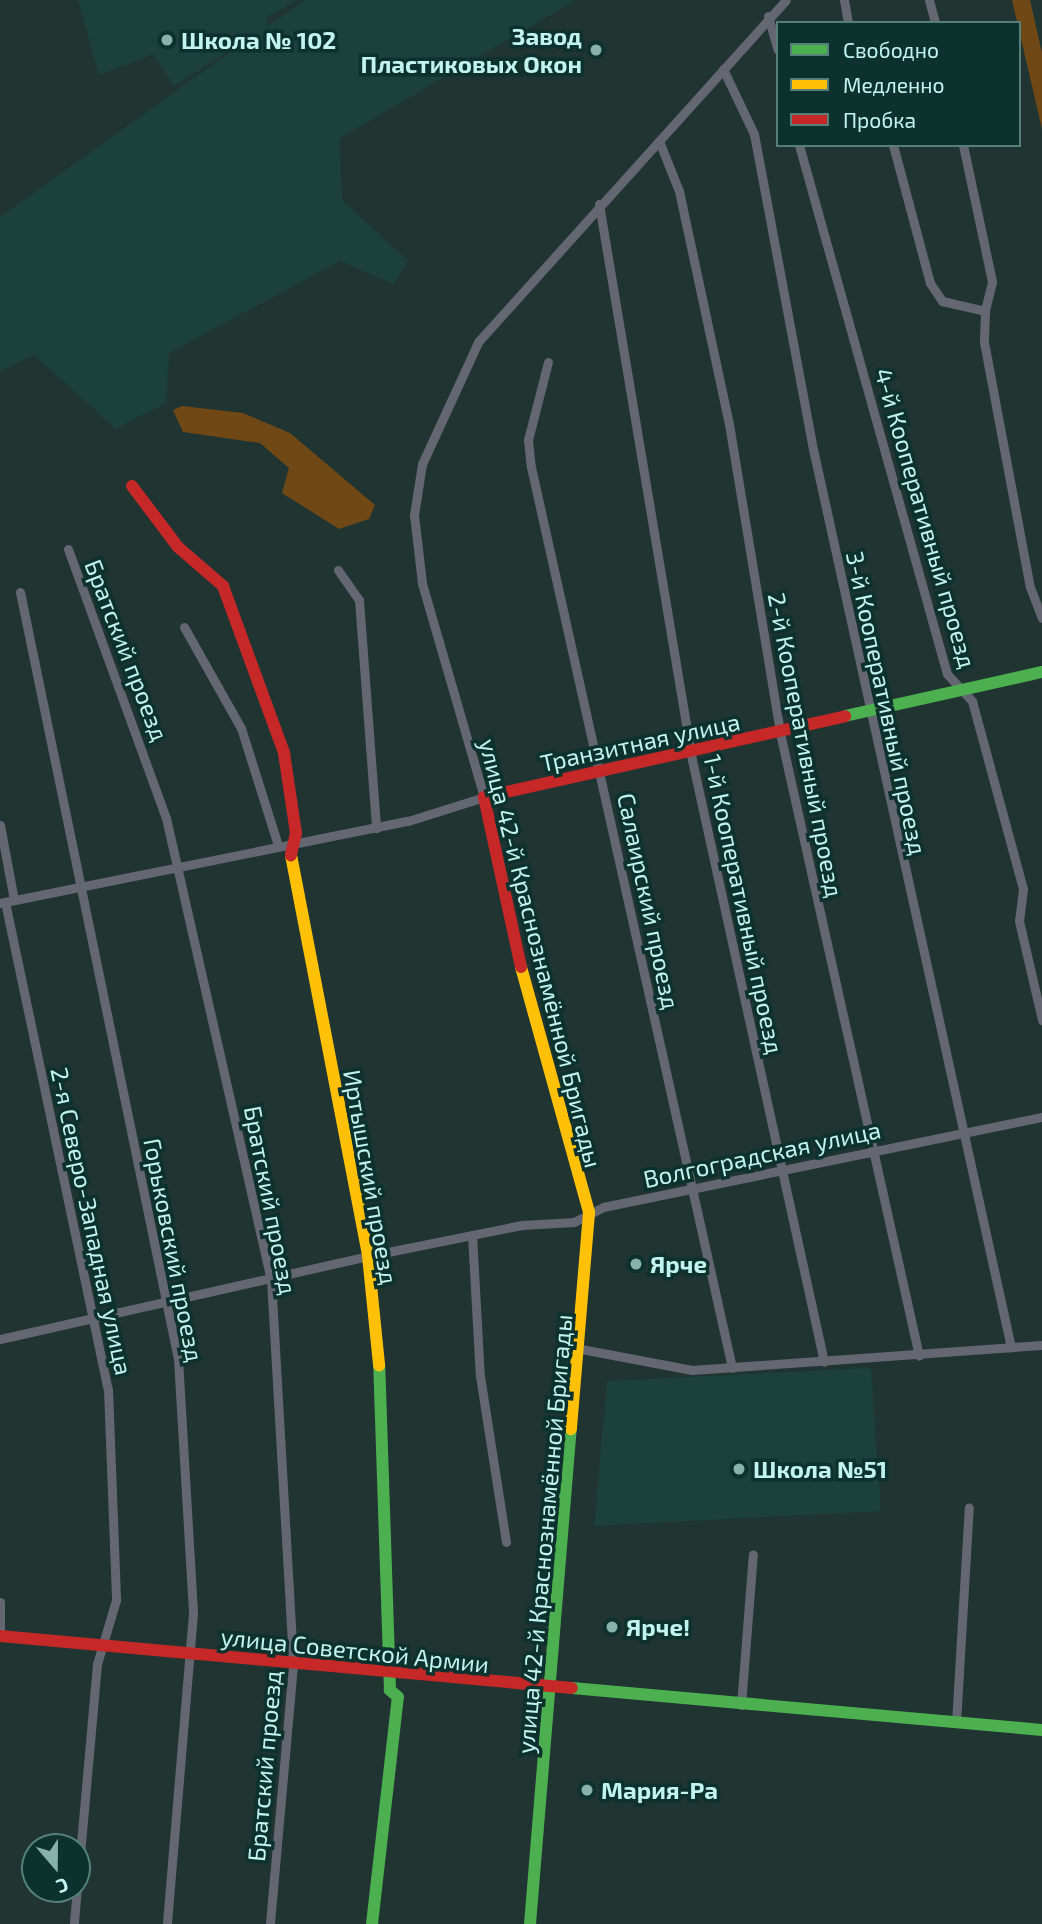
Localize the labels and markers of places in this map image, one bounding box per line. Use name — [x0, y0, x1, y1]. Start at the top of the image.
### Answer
place label: Завод Пластиковых Окон — [361, 22, 582, 78]
place label: Школа № 102 — [181, 26, 336, 54]
marker: Школа № 102 — [159, 32, 175, 48]
marker: Завод Пластиковых Окон — [588, 42, 604, 58]
place label: Ярче — [650, 1250, 707, 1278]
marker: Ярче — [628, 1256, 644, 1272]
place label: Школа №51 — [753, 1455, 887, 1483]
marker: Школа №51 — [731, 1461, 747, 1477]
place label: Ярче! — [626, 1613, 690, 1641]
marker: Ярче! — [604, 1619, 620, 1635]
place label: Мария-Ра — [601, 1776, 718, 1804]
marker: Мария-Ра — [579, 1782, 595, 1798]

